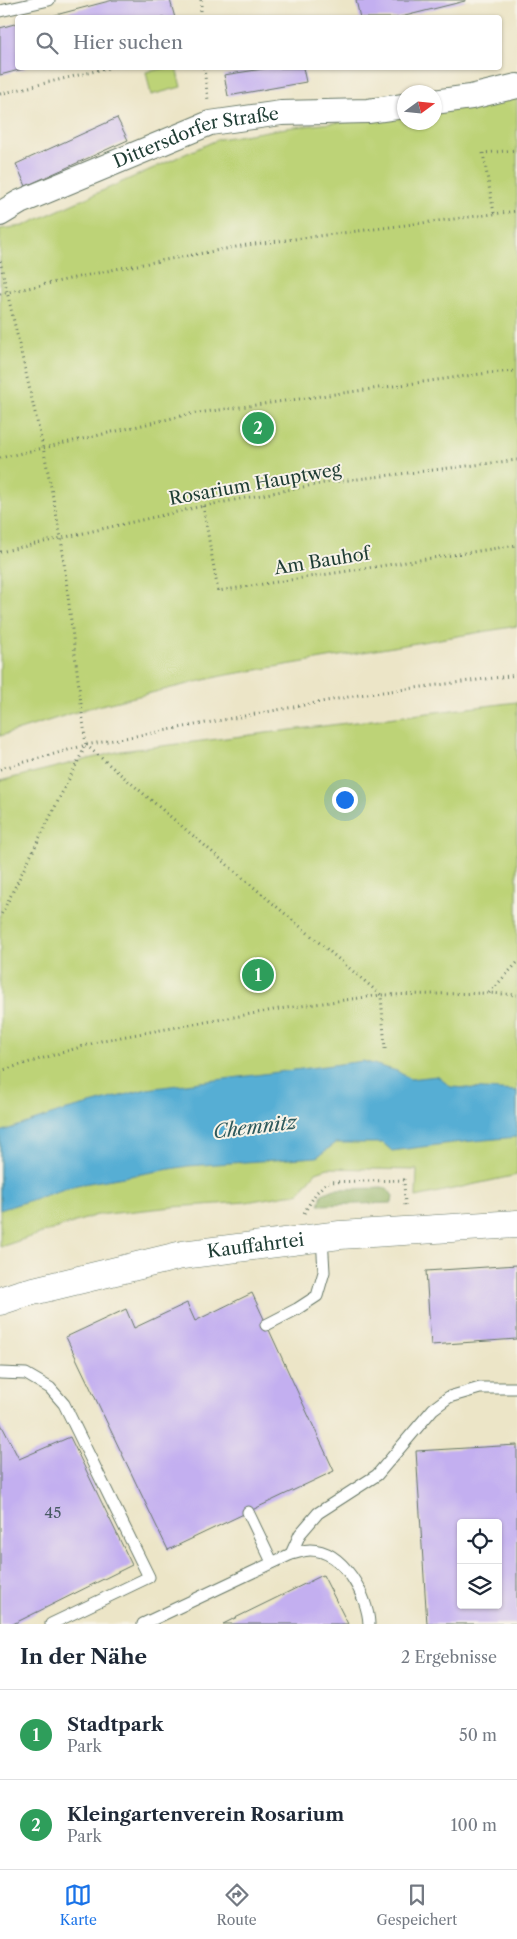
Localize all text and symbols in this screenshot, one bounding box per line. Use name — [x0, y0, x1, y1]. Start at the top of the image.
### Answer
search box — [15, 15, 502, 70]
icon: search — [33, 29, 61, 57]
text: Hier suchen — [73, 31, 183, 54]
north arrow — [397, 85, 442, 130]
street label: Dittersdorfer Straße — [110, 102, 280, 173]
pin: 2 — [242, 409, 274, 447]
street label: Rosarium Hauptweg — [167, 458, 343, 510]
street label: Am Bauhof — [272, 542, 374, 580]
your location — [332, 787, 358, 813]
pin: 1 — [242, 956, 274, 994]
water label: Chemnitz — [212, 1110, 300, 1144]
street label: Kauffahrtei — [206, 1229, 306, 1263]
house number: 45 — [45, 1503, 61, 1522]
map controls — [457, 1519, 502, 1609]
button: locate — [457, 1519, 502, 1564]
button: layers — [457, 1564, 502, 1609]
text: In der Nähe — [20, 1644, 147, 1669]
text: 2 Ergebnisse — [401, 1647, 497, 1667]
text: Stadtpark — [67, 1713, 164, 1736]
text: 1 — [32, 1725, 40, 1745]
text: 50 m — [459, 1725, 497, 1745]
text: Park — [67, 1736, 102, 1756]
text: Kleingartenverein Rosarium — [67, 1803, 344, 1826]
text: 2 — [31, 1815, 41, 1835]
text: 100 m — [451, 1815, 497, 1835]
text: Park — [67, 1826, 102, 1846]
tab: Karte — [60, 1881, 97, 1929]
tab: Route — [217, 1881, 257, 1929]
tab: Gespeichert — [376, 1881, 457, 1929]

